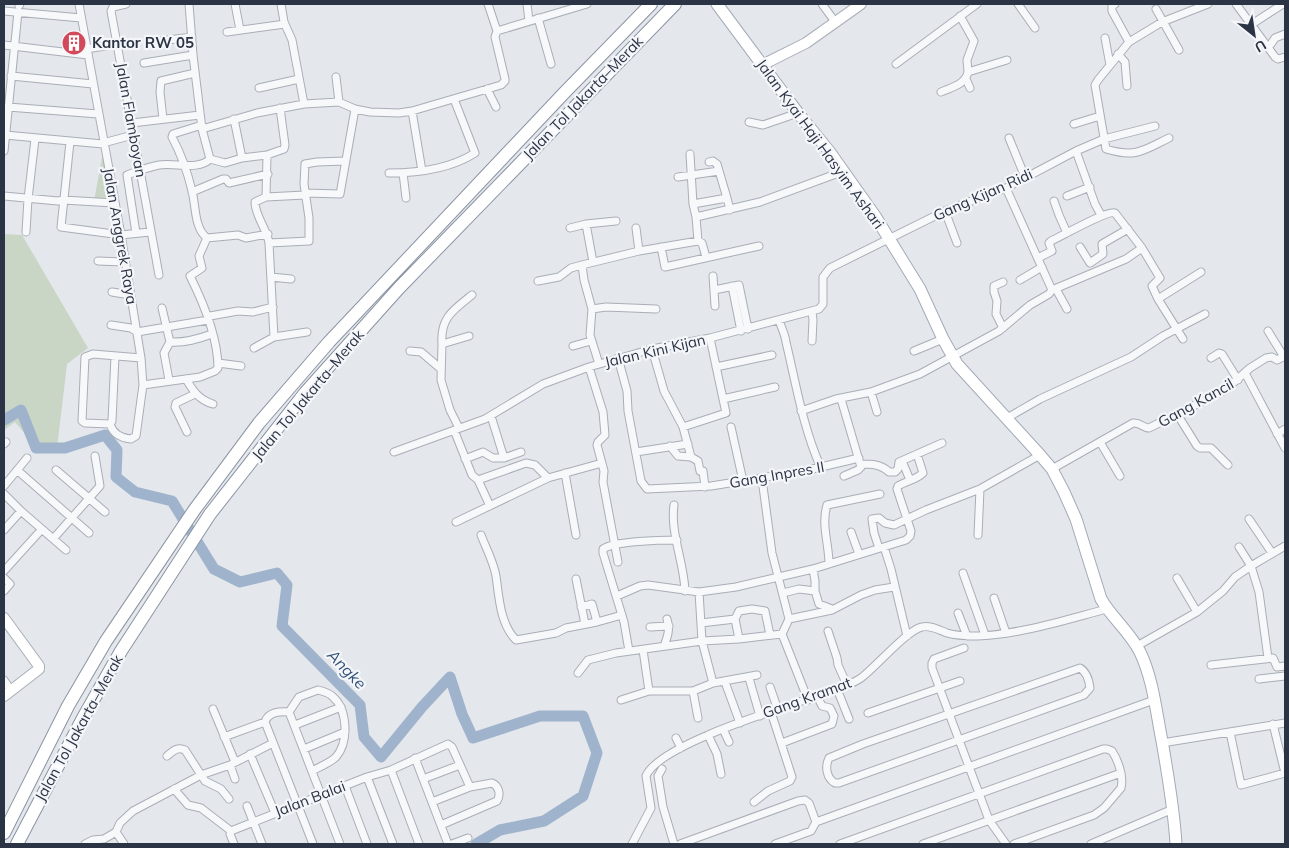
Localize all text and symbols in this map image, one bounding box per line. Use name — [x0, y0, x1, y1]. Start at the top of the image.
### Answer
north arrow — [1229, 10, 1279, 60]
building icon: Kantor RW 05 — [61, 30, 87, 56]
street label: Jalan Tol Jakarta–Merak — [519, 32, 647, 163]
place label: Kantor RW 05 — [92, 33, 194, 52]
text: U — [1252, 36, 1269, 57]
street label: Jalan Kyai Haji Hasyim Ashari — [752, 55, 889, 233]
street label: Jalan Flamboyan — [112, 61, 151, 179]
street label: Gang Kijan Ridi — [930, 164, 1035, 225]
street label: Jalan Anggrek Raya — [99, 166, 142, 306]
street label: Jalan Tol Jakarta–Merak — [247, 325, 368, 464]
street label: Jalan Kini Kijan — [603, 330, 707, 371]
street label: Gang Kancil — [1155, 374, 1237, 431]
street label: Gang Inpres II — [728, 457, 826, 492]
water label: Angke — [323, 644, 371, 693]
street label: Jalan Tol Jakarta–Merak — [30, 651, 127, 804]
street label: Gang Kramat — [760, 673, 854, 722]
street label: Jalan Balai — [272, 776, 348, 821]

